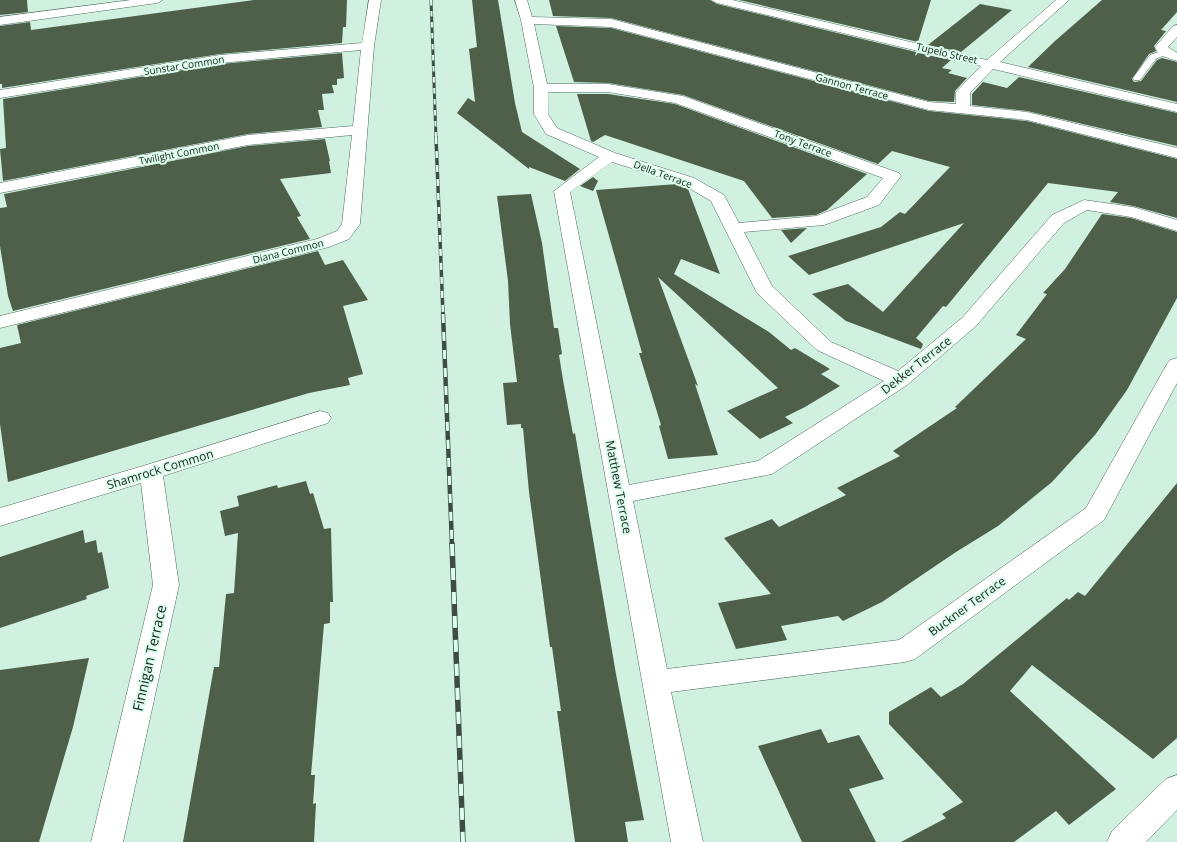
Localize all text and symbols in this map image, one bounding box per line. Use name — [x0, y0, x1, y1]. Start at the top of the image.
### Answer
street label: Tupelo Street — [915, 39, 979, 67]
street label: Sunstar Common — [143, 52, 225, 78]
street label: Gannon Terrace — [814, 70, 890, 103]
street label: Tony Terrace — [772, 126, 834, 160]
street label: Twilight Common — [138, 138, 220, 168]
street label: Della Terrace — [632, 157, 695, 191]
street label: Diana Common — [251, 235, 325, 267]
street label: Dekker Terrace — [877, 332, 955, 398]
street label: Matthew Terrace — [602, 439, 636, 535]
street label: Shamrock Common — [105, 445, 215, 493]
street label: Buckner Terrace — [925, 572, 1009, 640]
street label: Finnigan Terrace — [128, 603, 170, 713]

